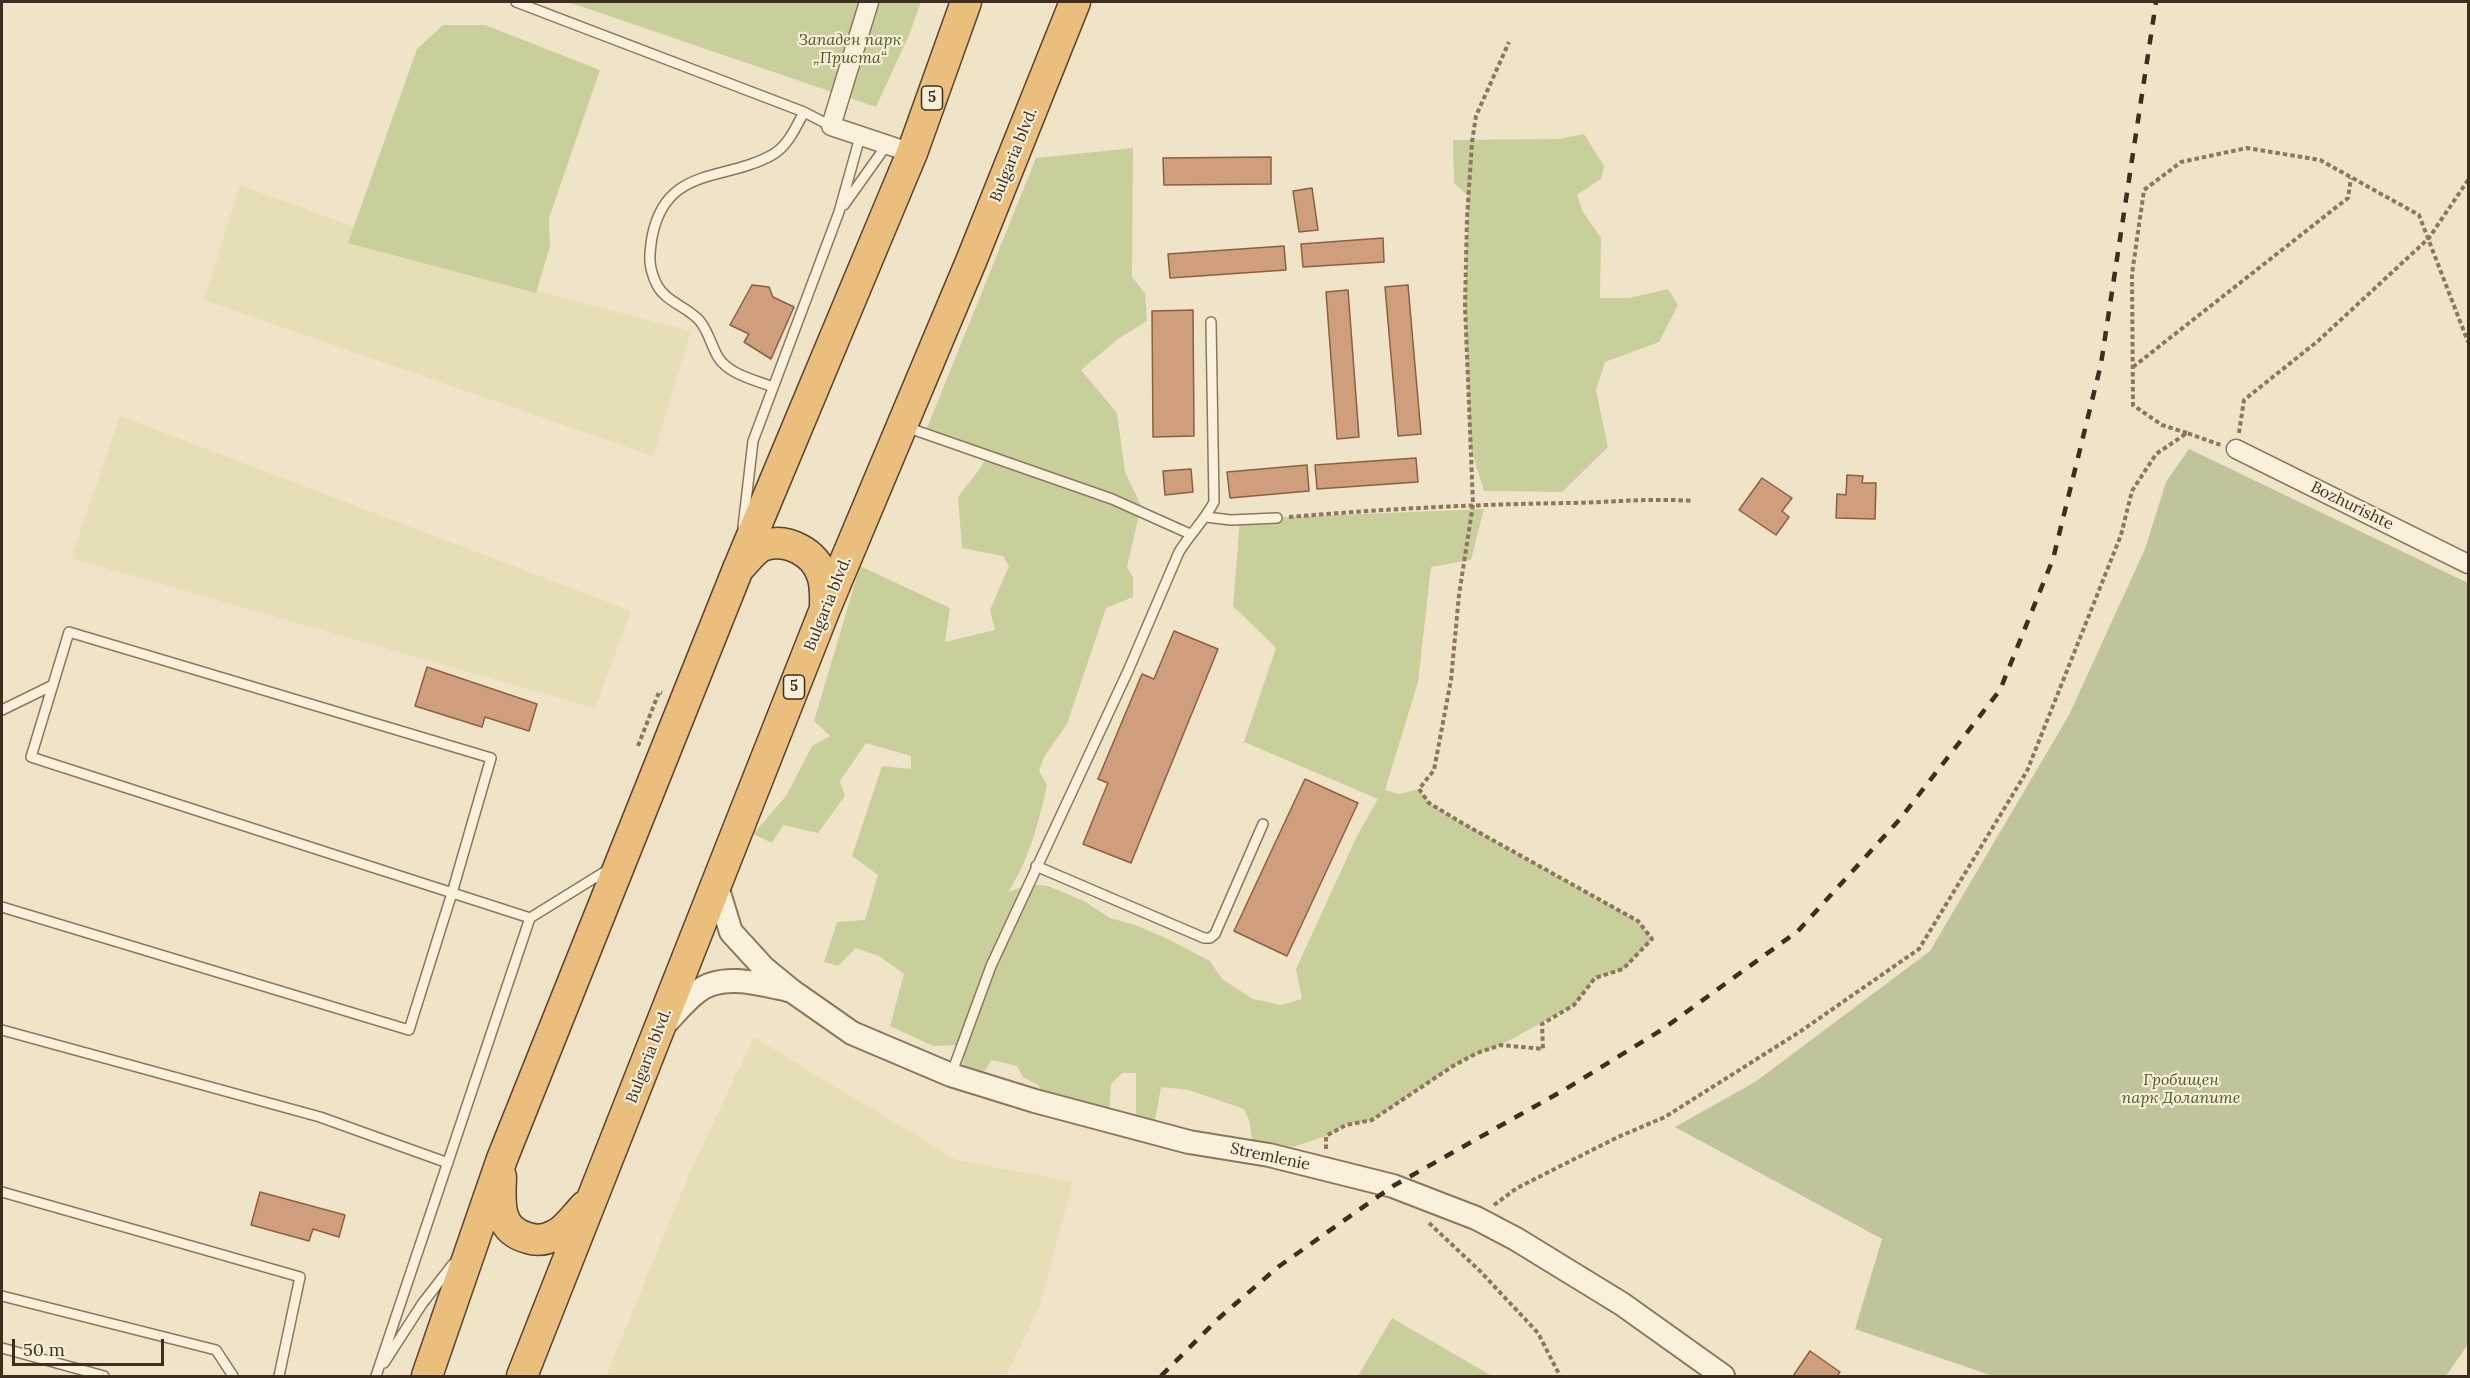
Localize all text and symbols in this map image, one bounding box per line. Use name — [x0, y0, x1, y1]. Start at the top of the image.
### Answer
park label: Западен парк „Приста“ — [798, 30, 902, 68]
road number: 5 — [922, 86, 942, 110]
street label: Bulgaria blvd. — [986, 105, 1042, 205]
street label: Bozhurishte — [2307, 478, 2397, 534]
street label: Bulgaria blvd. — [800, 554, 856, 654]
road number: 5 — [784, 675, 804, 699]
street label: Bulgaria blvd. — [622, 1006, 676, 1106]
park label: Гробищен парк Долапите — [2122, 1070, 2240, 1108]
street label: Stremlenie — [1228, 1139, 1312, 1175]
scale bar — [15, 1327, 166, 1365]
text: 50 m — [23, 1338, 65, 1361]

